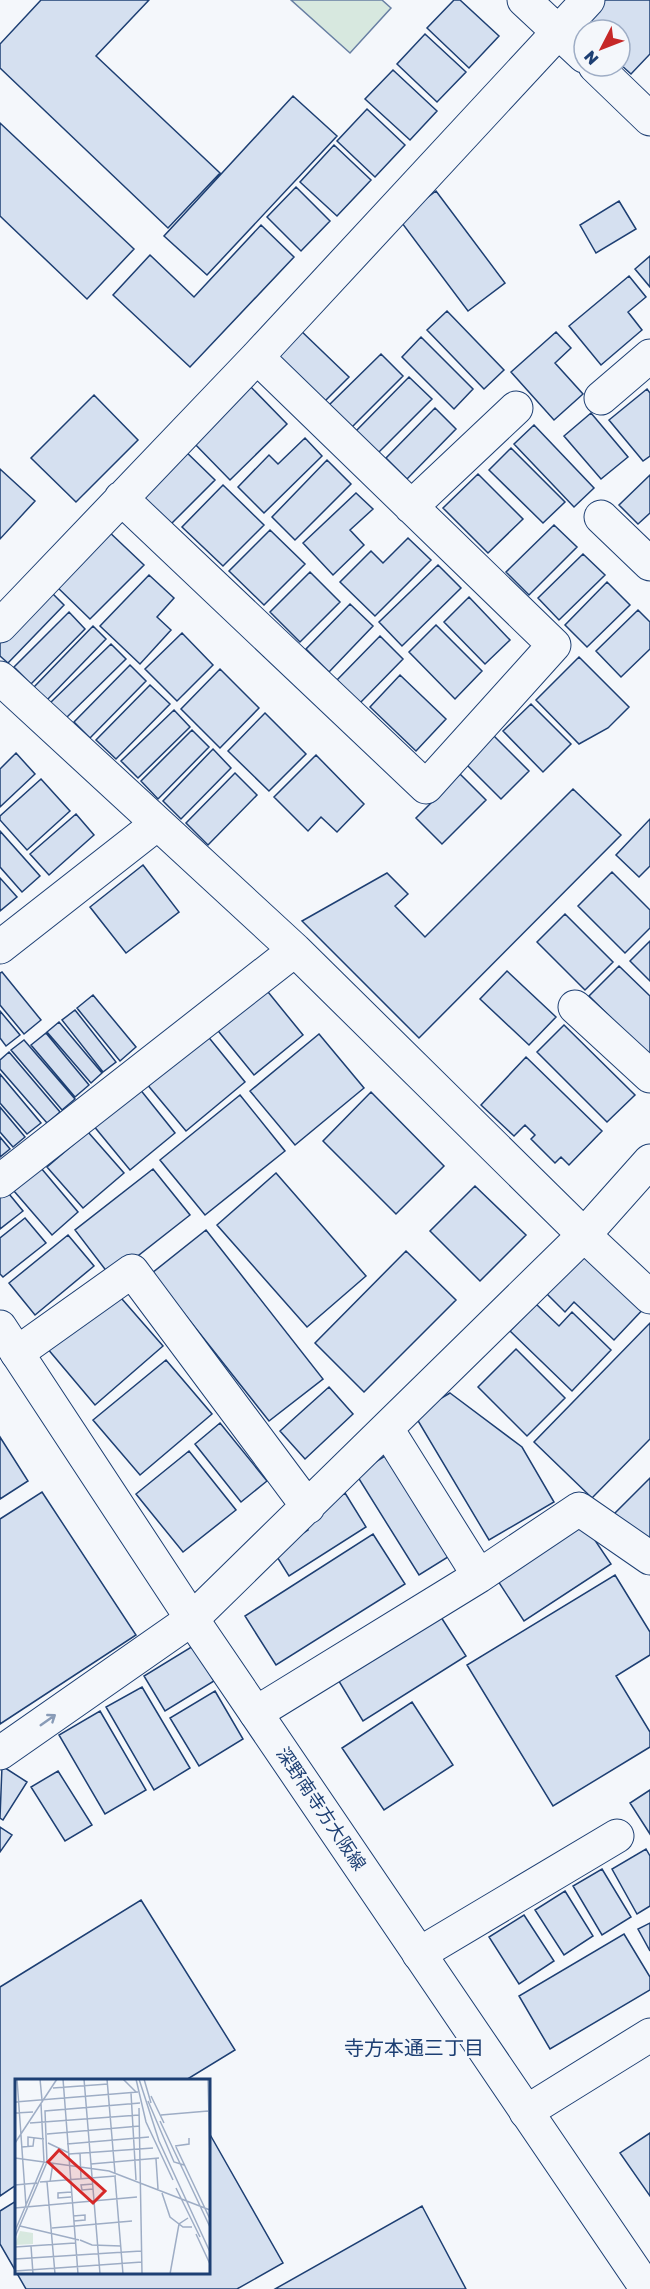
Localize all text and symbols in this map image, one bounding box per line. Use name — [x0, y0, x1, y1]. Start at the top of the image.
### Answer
north arrow — [572, 18, 632, 78]
text: N — [579, 47, 602, 69]
one-way arrow — [39, 1714, 56, 1726]
street label: 深野南寺方大阪線 — [272, 1743, 371, 1874]
district label: 寺方本通三丁目 — [344, 2035, 484, 2059]
inset map — [15, 2079, 210, 2274]

